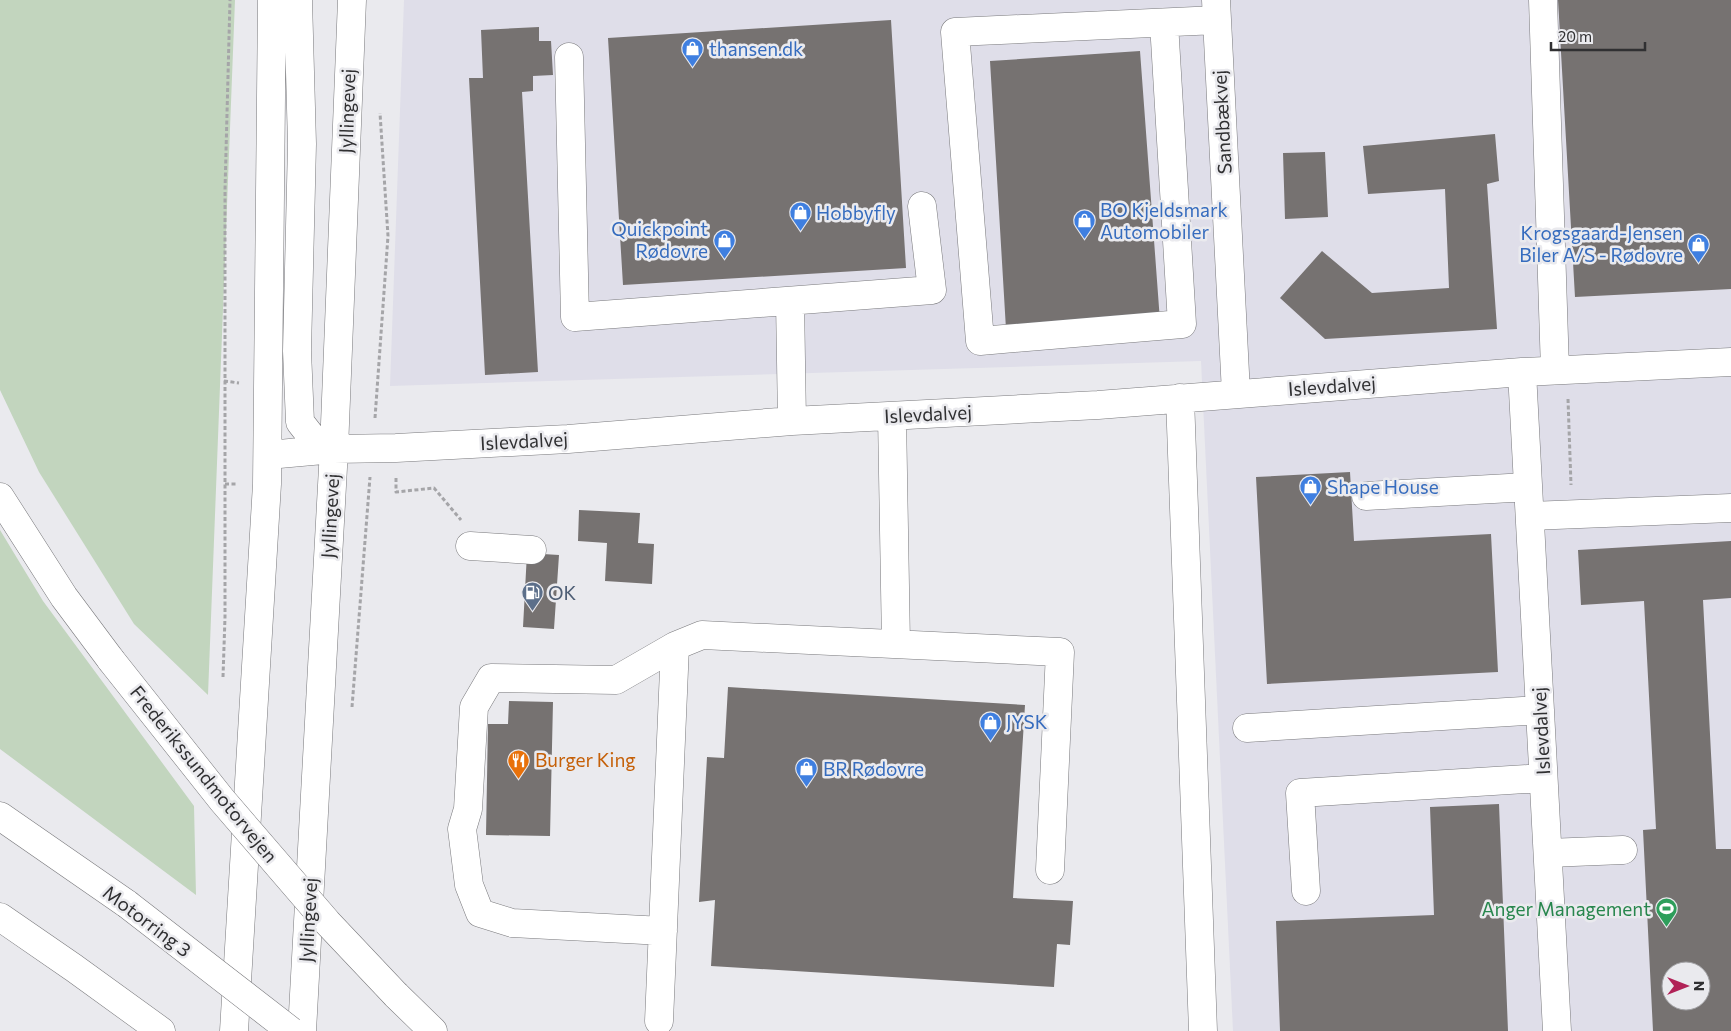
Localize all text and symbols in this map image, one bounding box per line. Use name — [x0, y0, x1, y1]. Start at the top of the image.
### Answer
scale bar — [1551, 20, 1645, 52]
text: 20 m — [1558, 27, 1592, 45]
shop icon: thansen.dk — [681, 37, 705, 68]
place label: thansen.dk — [709, 37, 803, 60]
street label: Jyllingevej — [334, 68, 359, 154]
street label: Sandbækvej — [1207, 69, 1236, 175]
place label: BO Kjeldsmark Automobiler — [1100, 198, 1228, 243]
shop icon: Hobbyfly — [788, 201, 812, 232]
place label: Hobbyfly — [816, 201, 896, 224]
shop icon: BO Kjeldsmark Automobiler — [1072, 209, 1096, 240]
place label: Quickpoint Rødovre — [611, 217, 708, 262]
place label: Krogsgaard-Jensen Biler A/S - Rødovre — [1519, 221, 1683, 266]
shop icon: Quickpoint Rødovre — [712, 228, 736, 259]
shop icon: Krogsgaard-Jensen Biler A/S - Rødovre — [1687, 232, 1711, 263]
street label: Islevdalvej — [1287, 371, 1377, 400]
street label: Islevdalvej — [883, 400, 973, 427]
street label: Islevdalvej — [479, 427, 569, 454]
street label: Jyllingevej — [316, 473, 343, 559]
shop icon: Shape House — [1299, 475, 1323, 506]
place label: Shape House — [1327, 475, 1439, 498]
fuel station icon: OK — [520, 581, 544, 612]
place label: OK — [548, 581, 577, 604]
street label: Frederikssundmotorvejen — [126, 681, 283, 867]
street label: Islevdalvej — [1527, 686, 1554, 776]
shop icon: JYSK — [978, 710, 1002, 741]
place label: JYSK — [1006, 710, 1048, 733]
restaurant icon: Burger King — [507, 748, 531, 779]
place label: Burger King — [535, 748, 636, 771]
shop icon: BR Rødovre — [795, 757, 819, 788]
place label: BR Rødovre — [823, 757, 924, 780]
street label: Jyllingevej — [294, 877, 321, 963]
street label: Motorring 3 — [99, 880, 196, 961]
place label: Anger Management — [1481, 897, 1651, 920]
sports icon: Anger Management — [1655, 897, 1679, 928]
north arrow — [1661, 961, 1711, 1011]
text: N — [1691, 981, 1708, 991]

